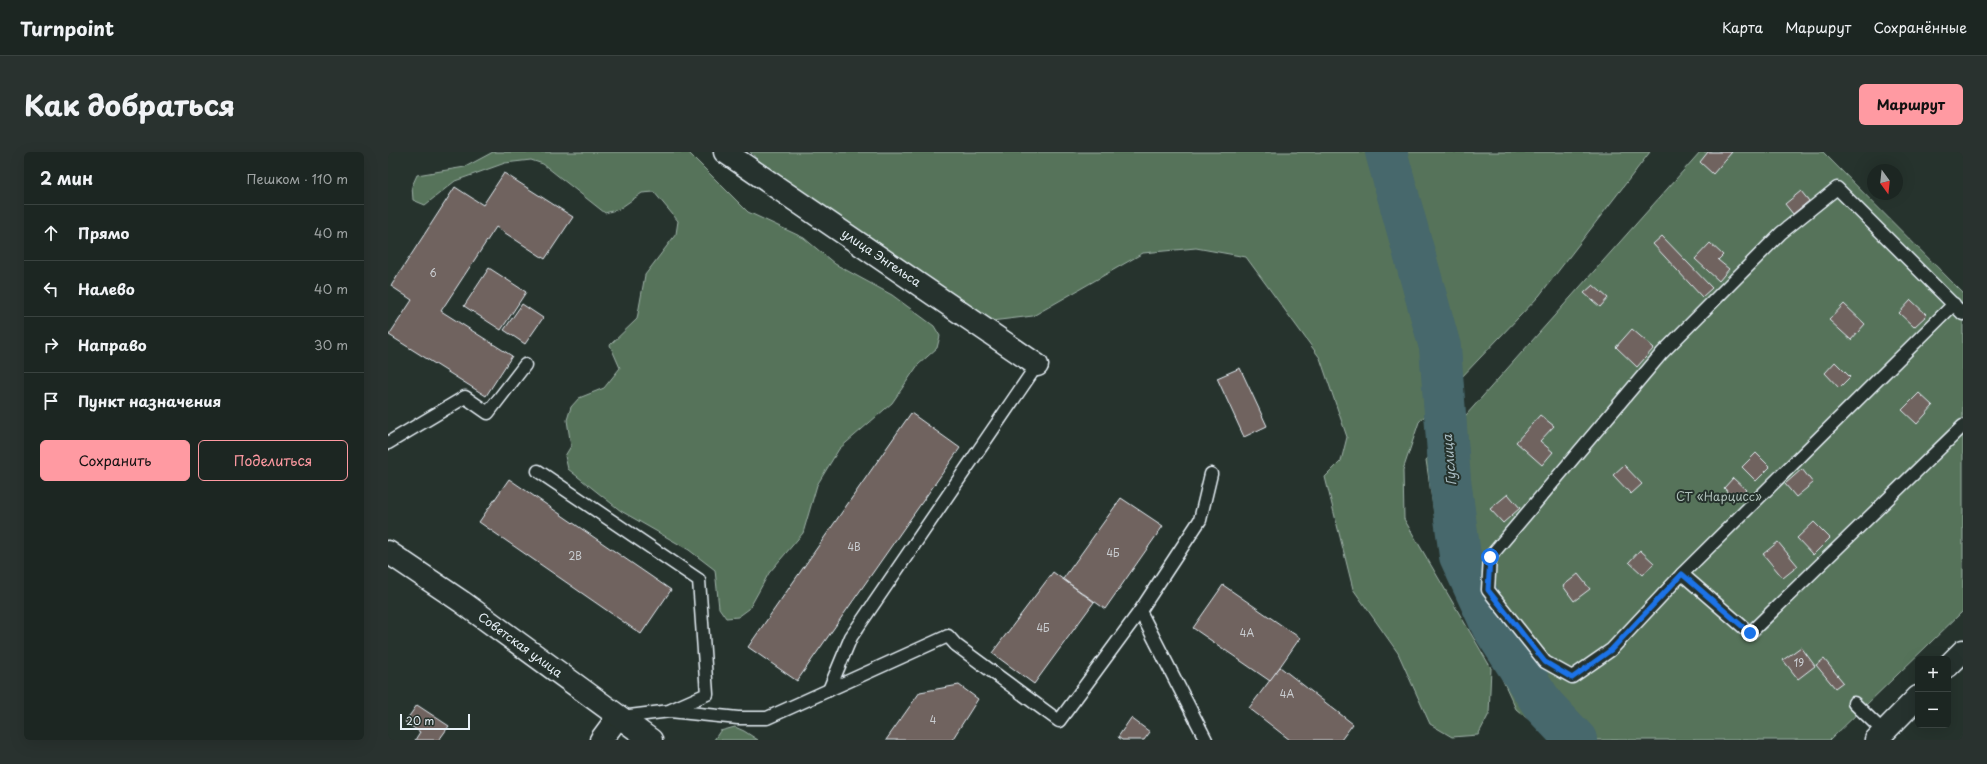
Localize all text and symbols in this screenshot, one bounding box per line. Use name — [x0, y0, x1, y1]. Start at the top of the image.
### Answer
text: Turnpoint — [20, 14, 114, 42]
text: Карта — [1722, 17, 1763, 38]
text: Маршрут — [1785, 17, 1851, 38]
text: Сохранённые — [1873, 17, 1967, 38]
text: Как добраться — [24, 83, 235, 126]
button: Маршрут — [1859, 84, 1963, 125]
north arrow — [1867, 164, 1903, 200]
text: 2 мин — [40, 165, 93, 191]
text: Пешком · 110 m — [246, 169, 348, 188]
text: Прямо — [78, 221, 129, 244]
icon: ahead — [40, 222, 62, 244]
text: 40 m — [314, 223, 348, 242]
street label: улица Энгельса — [838, 224, 925, 291]
house number: 6 — [429, 265, 437, 280]
text: Налево — [78, 277, 135, 300]
icon: left — [40, 278, 62, 300]
text: 40 m — [314, 279, 348, 298]
text: Направо — [78, 333, 147, 356]
icon: right — [40, 334, 62, 356]
text: 30 m — [314, 335, 348, 354]
text: Пункт назначения — [78, 389, 221, 412]
icon: arrive — [40, 390, 62, 412]
water label: Гуслица — [1437, 433, 1460, 486]
button: Сохранить — [40, 440, 190, 481]
button: Поделиться — [198, 440, 348, 481]
park label: СТ «Нарцисс» — [1676, 487, 1762, 505]
house number: 4В — [847, 539, 861, 554]
house number: 4Б — [1106, 545, 1120, 560]
house number: 2В — [568, 548, 582, 563]
route start — [1481, 548, 1499, 566]
street label: Советская улица — [475, 607, 567, 681]
house number: 4Б — [1036, 620, 1050, 635]
route end — [1741, 624, 1759, 642]
house number: 4А — [1240, 625, 1254, 640]
house number: 19 — [1794, 655, 1804, 670]
map controls — [1915, 656, 1951, 728]
button: + — [1915, 656, 1951, 692]
house number: 4А — [1280, 686, 1294, 701]
button: − — [1915, 692, 1951, 728]
scale bar — [400, 712, 470, 731]
text: 20 m — [406, 712, 434, 729]
house number: 4 — [930, 712, 937, 727]

